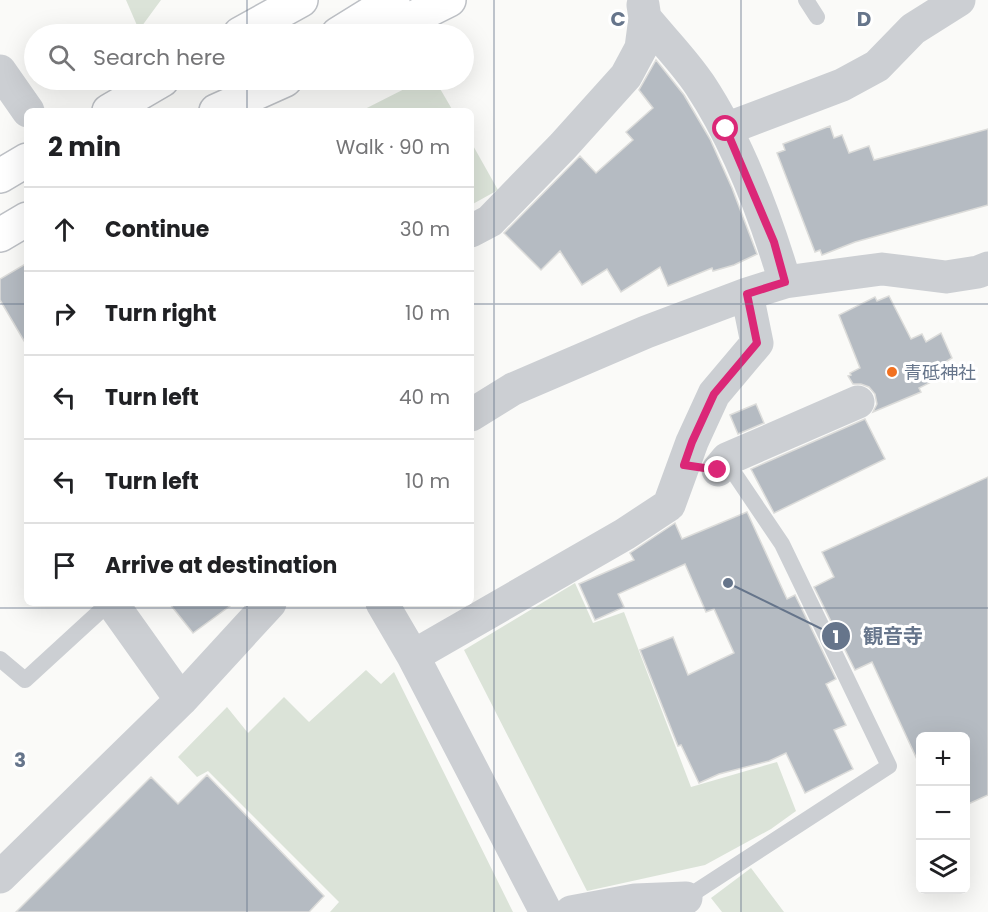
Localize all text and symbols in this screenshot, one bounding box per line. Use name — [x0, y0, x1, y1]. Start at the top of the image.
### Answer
text: C — [610, 5, 626, 33]
text: D — [857, 5, 871, 33]
search box — [24, 24, 474, 90]
icon: search — [45, 41, 78, 74]
text: Search here — [93, 42, 226, 73]
route start — [712, 115, 738, 141]
text: 2 min — [48, 129, 121, 165]
text: Walk · 90 m — [336, 133, 450, 161]
icon: ahead — [48, 213, 81, 246]
text: Continue — [105, 214, 209, 245]
text: 30 m — [400, 215, 450, 243]
icon: right — [48, 297, 81, 330]
text: Turn right — [105, 298, 216, 329]
text: 10 m — [405, 299, 450, 327]
place label: 青砥神社 — [904, 360, 976, 385]
marker: 青砥神社 — [885, 365, 899, 379]
icon: left — [48, 381, 81, 414]
text: Turn left — [105, 382, 199, 413]
text: 40 m — [399, 383, 450, 411]
route end — [704, 456, 730, 482]
icon: left — [48, 465, 81, 498]
text: Turn left — [105, 466, 199, 497]
text: 10 m — [405, 467, 450, 495]
icon: arrive — [48, 549, 81, 582]
text: Arrive at destination — [105, 550, 337, 581]
callout: 観音寺 — [821, 617, 935, 655]
text: 観音寺 — [863, 622, 923, 650]
text: 1 — [833, 624, 839, 649]
map controls — [916, 732, 970, 894]
button: + — [916, 732, 970, 786]
text: 3 — [14, 746, 26, 774]
button: − — [916, 786, 970, 840]
button: layers — [916, 840, 970, 894]

